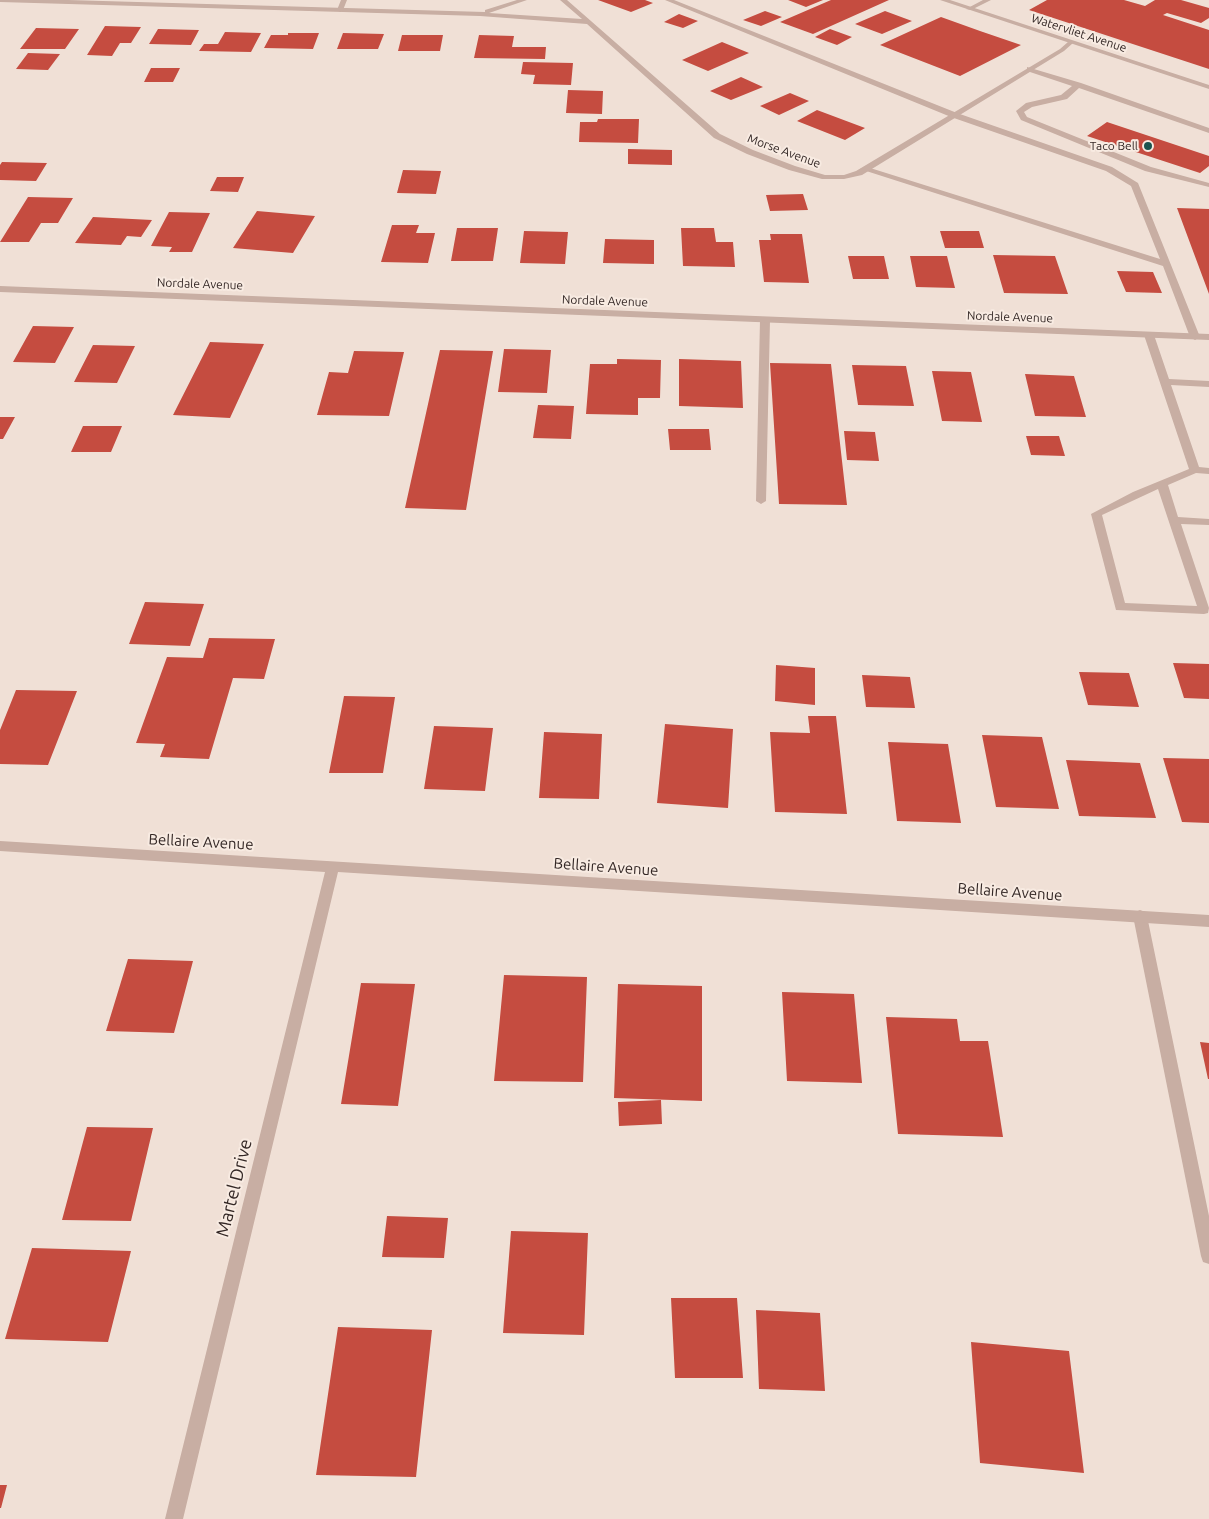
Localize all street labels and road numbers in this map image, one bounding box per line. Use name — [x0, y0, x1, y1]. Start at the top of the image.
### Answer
street label: Watervliet Avenue — [1029, 11, 1129, 55]
street label: Morse Avenue — [745, 131, 823, 171]
street label: Nordale Avenue — [157, 275, 243, 293]
street label: Nordale Avenue — [562, 292, 648, 310]
street label: Nordale Avenue — [967, 308, 1053, 326]
street label: Bellaire Avenue — [148, 830, 254, 854]
street label: Bellaire Avenue — [553, 854, 659, 880]
street label: Bellaire Avenue — [957, 879, 1063, 905]
street label: Martel Drive — [211, 1137, 257, 1239]

